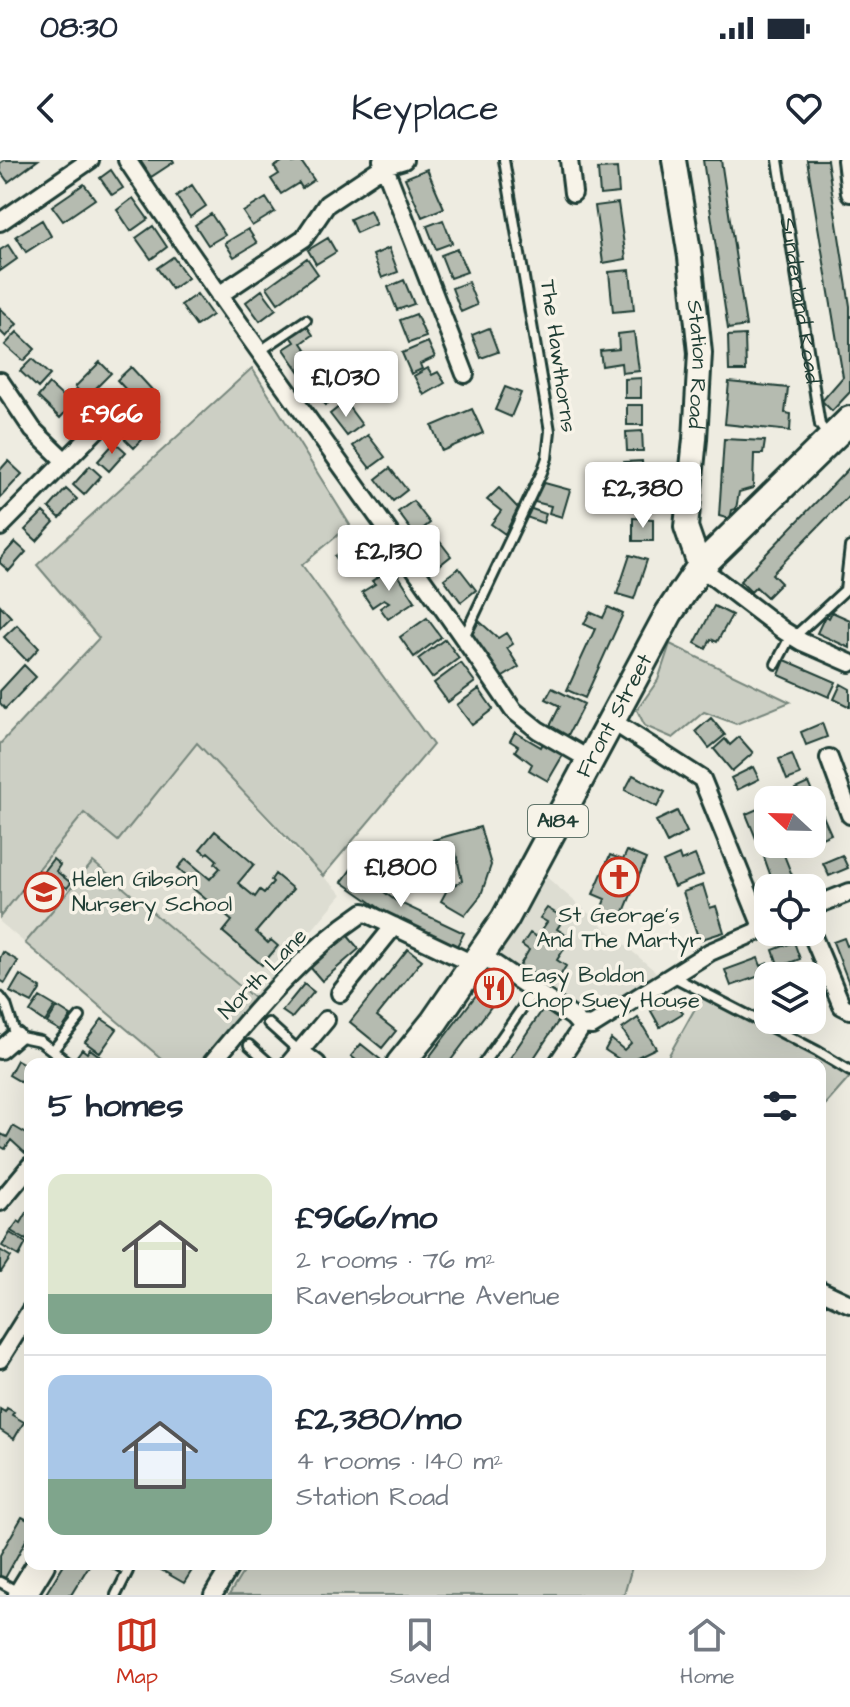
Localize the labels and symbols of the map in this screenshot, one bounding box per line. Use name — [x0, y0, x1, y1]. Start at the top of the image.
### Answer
street label: Sunderland Road — [772, 215, 829, 386]
street label: The Hawthorns — [532, 278, 584, 434]
street label: Station Road — [679, 298, 716, 430]
pin: £1,030 — [281, 351, 411, 419]
pin: £966 — [65, 388, 159, 456]
pin: £2,380 — [578, 462, 708, 530]
pin: £2,130 — [324, 525, 454, 593]
street label: Front Street — [568, 648, 660, 783]
north arrow — [754, 786, 826, 858]
road number: A184 — [528, 805, 588, 837]
pin: £1,800 — [336, 841, 466, 909]
church icon: St George's And The Martyr — [598, 856, 640, 898]
place label: Helen Gibson Nursery School — [72, 864, 232, 921]
school or university icon: Helen Gibson Nursery School — [23, 871, 65, 913]
place label: St George's And The Martyr — [536, 900, 702, 957]
street label: North Lane — [211, 921, 315, 1027]
place label: Easy Boldon Chop Suey House — [522, 960, 700, 1017]
restaurant icon: Easy Boldon Chop Suey House — [473, 967, 515, 1009]

